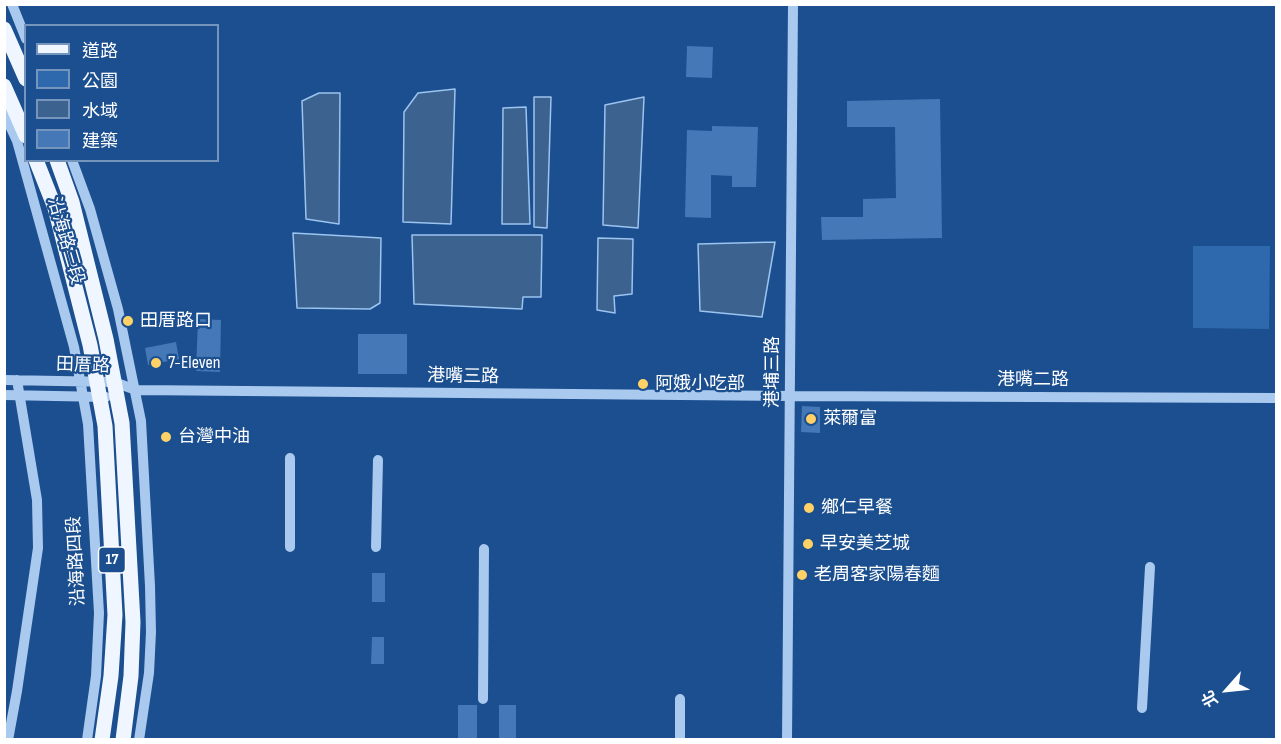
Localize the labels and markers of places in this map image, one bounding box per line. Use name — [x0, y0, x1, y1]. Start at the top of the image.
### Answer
place label: 田厝路口 — [140, 310, 212, 332]
marker: 田厝路口 — [121, 314, 135, 328]
place label: 7-Eleven — [168, 352, 221, 374]
marker: 7-Eleven — [149, 356, 163, 370]
place label: 阿娥小吃部 — [655, 373, 745, 395]
marker: 阿娥小吃部 — [636, 377, 650, 391]
place label: 萊爾富 — [823, 408, 877, 430]
marker: 萊爾富 — [804, 412, 818, 426]
place label: 台灣中油 — [178, 426, 250, 448]
marker: 台灣中油 — [159, 430, 173, 444]
place label: 鄉仁早餐 — [821, 497, 893, 519]
marker: 鄉仁早餐 — [802, 501, 816, 515]
place label: 早安美芝城 — [820, 533, 910, 555]
marker: 早安美芝城 — [801, 537, 815, 551]
place label: 老周客家陽春麵 — [814, 564, 940, 586]
marker: 老周客家陽春麵 — [795, 568, 809, 582]

